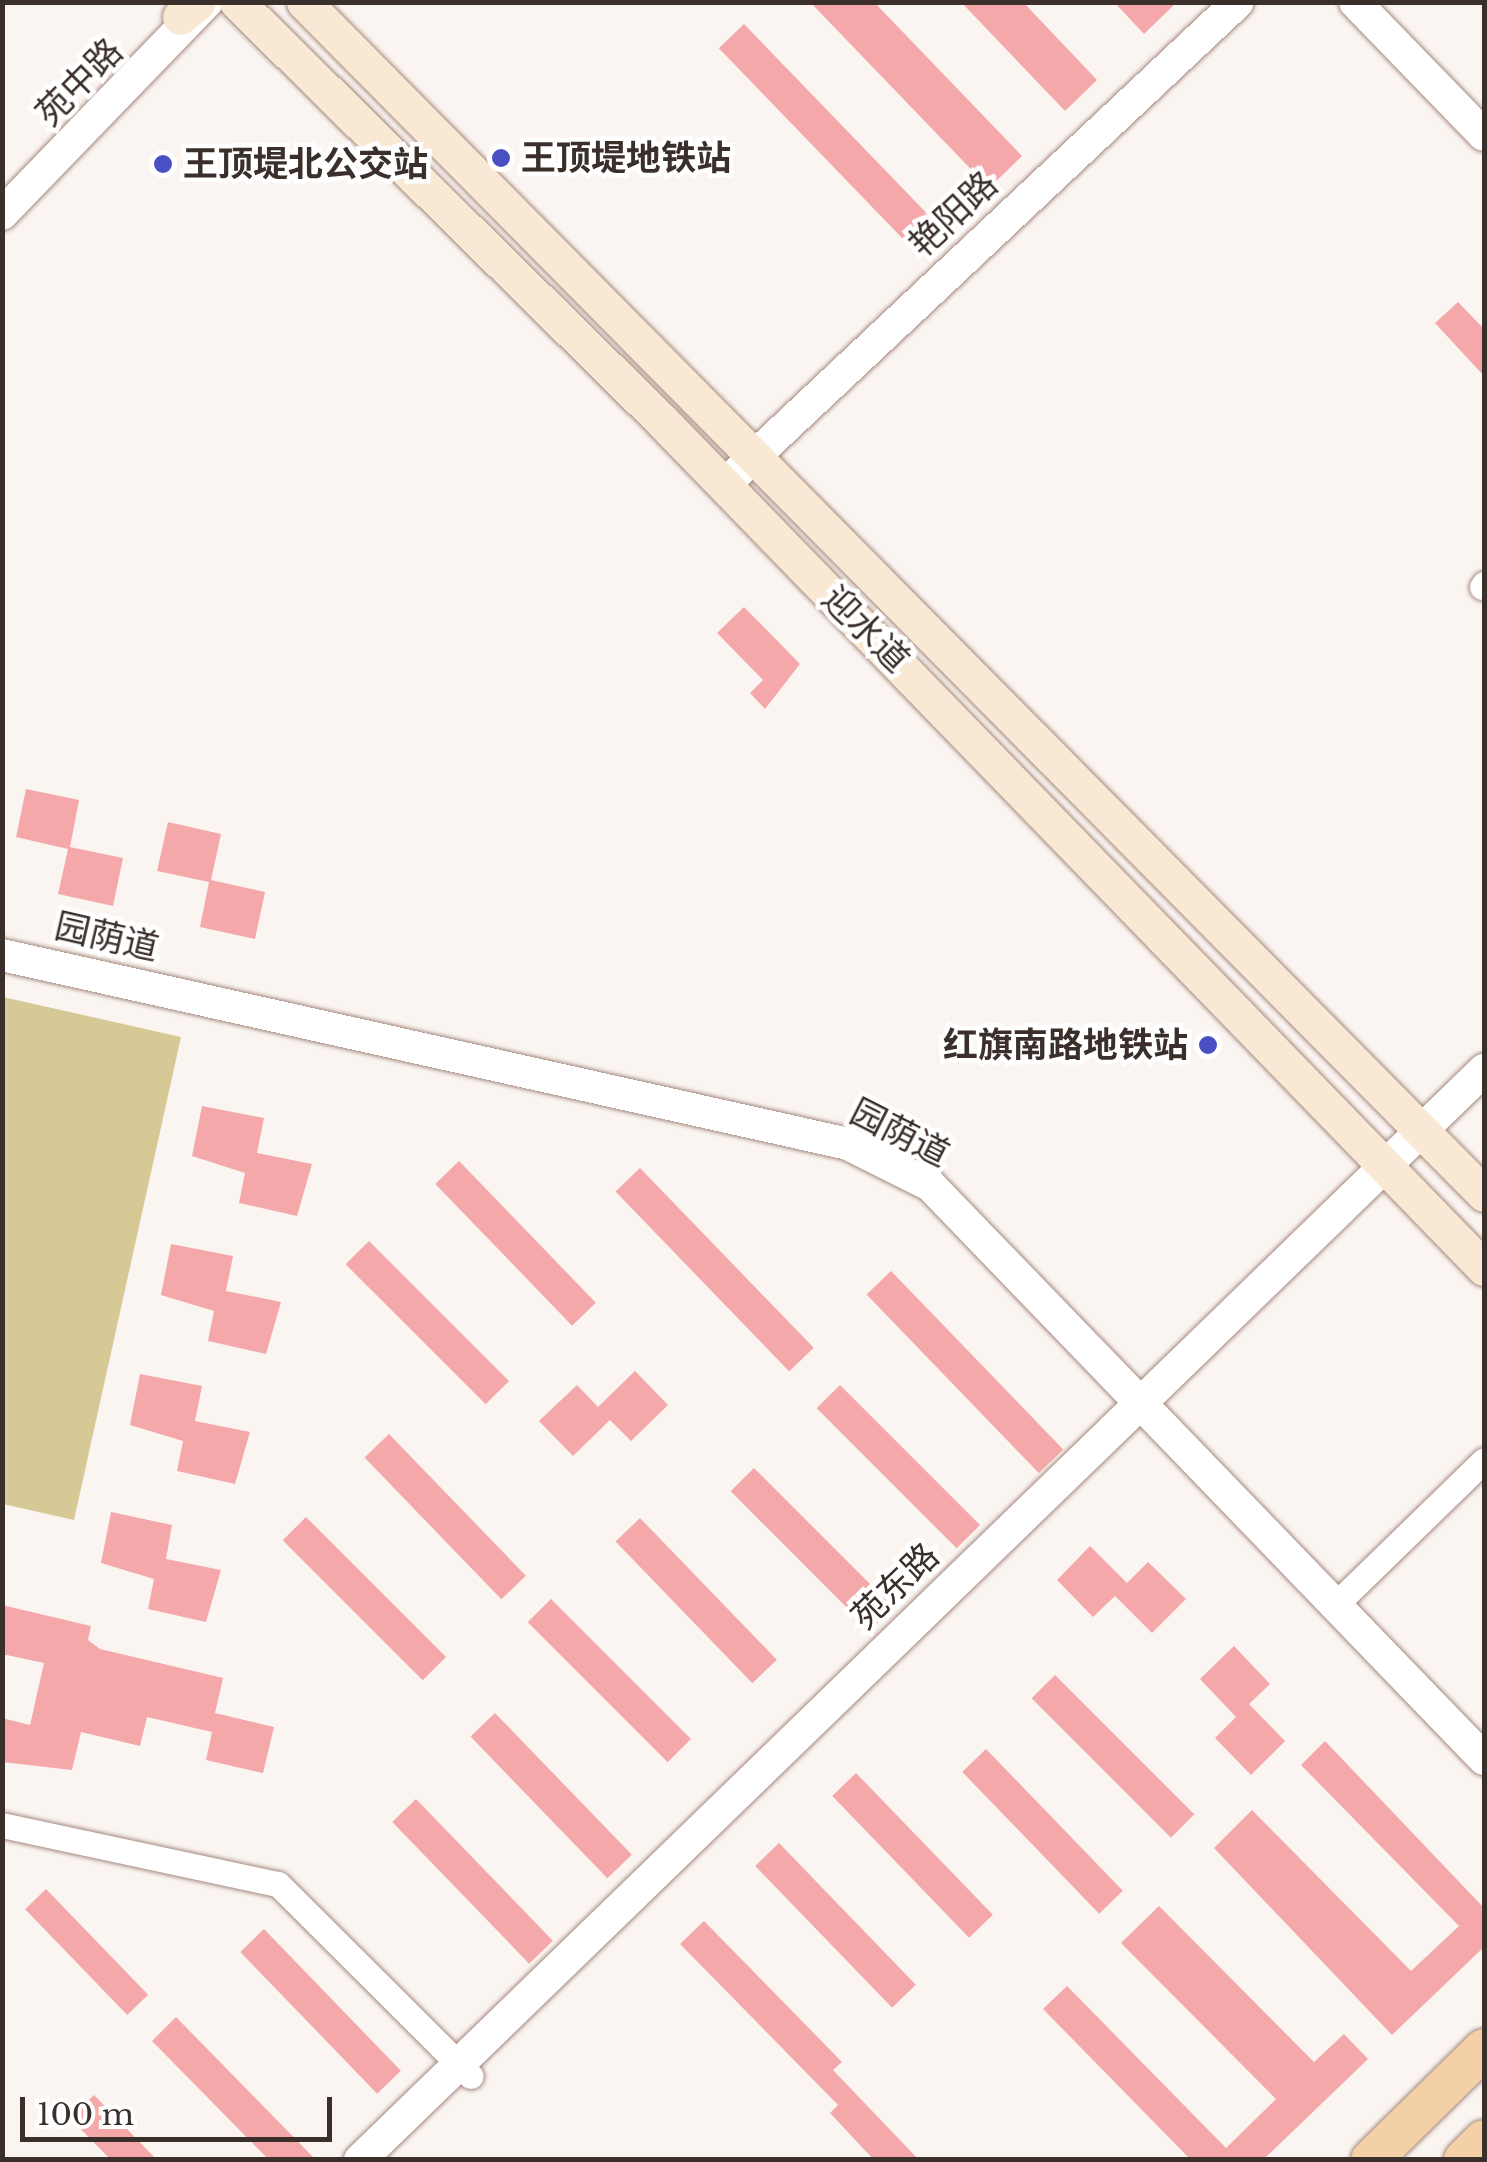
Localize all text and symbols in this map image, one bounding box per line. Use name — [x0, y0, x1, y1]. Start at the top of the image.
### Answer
street label: 苑中路 — [27, 30, 131, 134]
place label: 王顶堤地铁站 — [521, 137, 731, 179]
place label: 王顶堤北公交站 — [183, 143, 428, 185]
marker: 王顶堤地铁站 — [490, 147, 512, 169]
marker: 王顶堤北公交站 — [152, 153, 174, 175]
street label: 艳阳路 — [900, 163, 1006, 265]
street label: 迎水道 — [814, 577, 918, 681]
street label: 园荫道 — [51, 905, 163, 969]
place label: 红旗南路地铁站 — [943, 1024, 1188, 1066]
marker: 红旗南路地铁站 — [1197, 1034, 1219, 1056]
street label: 园荫道 — [844, 1090, 956, 1176]
street label: 苑东路 — [843, 1534, 947, 1638]
scale bar — [25, 2077, 338, 2139]
text: 100 m — [37, 2096, 134, 2133]

